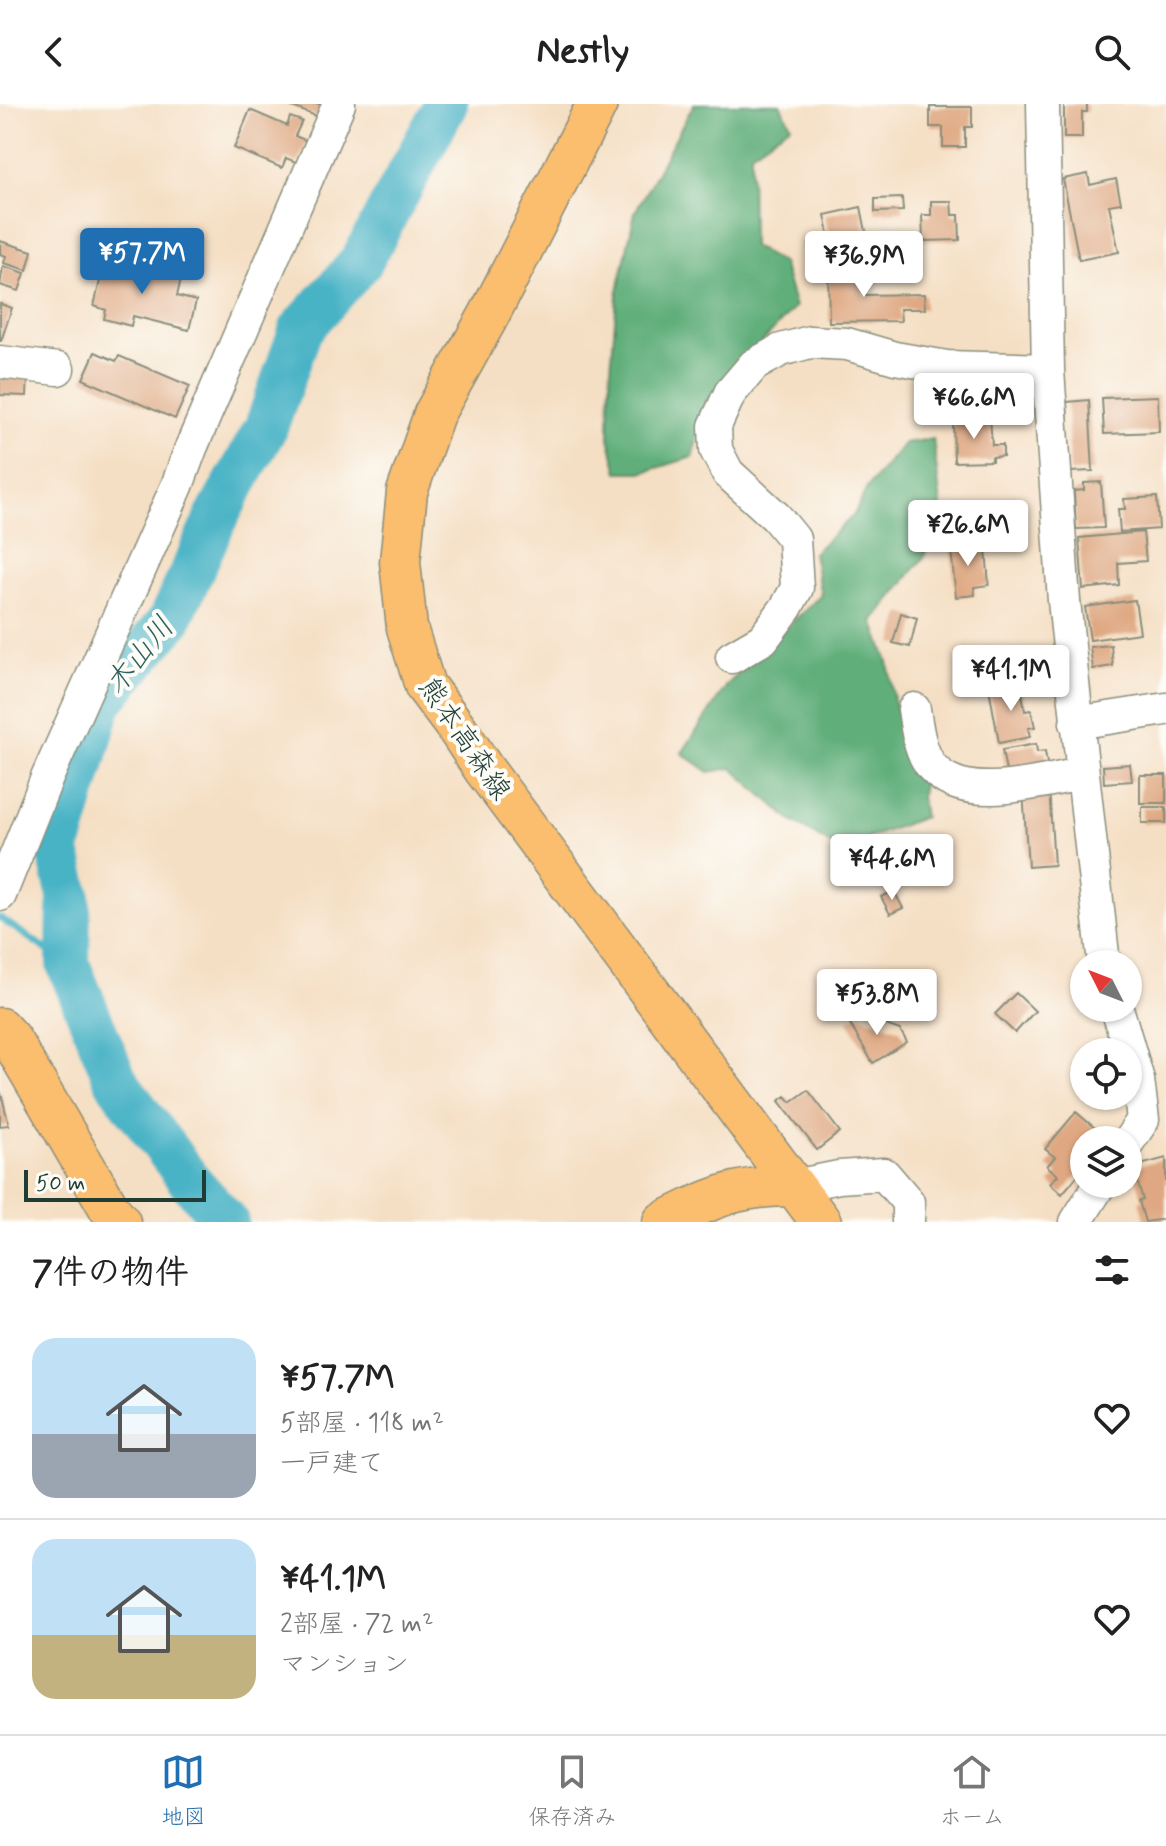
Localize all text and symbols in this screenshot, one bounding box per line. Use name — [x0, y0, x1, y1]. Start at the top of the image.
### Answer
text: Nestly — [537, 29, 629, 76]
icon: back — [32, 30, 76, 74]
icon: search — [1090, 30, 1134, 74]
pin: ¥57.7M — [77, 228, 207, 296]
pin: ¥36.9M — [799, 231, 929, 299]
text: ¥57.7M — [98, 237, 186, 271]
text: ¥36.9M — [823, 240, 905, 274]
pin: ¥66.6M — [909, 373, 1039, 441]
text: ¥66.6M — [932, 382, 1016, 416]
pin: ¥26.6M — [903, 500, 1033, 568]
text: ¥26.6M — [926, 509, 1010, 543]
water label: 木山川 — [97, 609, 184, 703]
pin: ¥41.1M — [946, 645, 1076, 713]
text: ¥41.1M — [970, 654, 1052, 688]
street label: 熊本高森線 — [409, 671, 518, 808]
pin: ¥44.6M — [827, 834, 957, 902]
text: ¥44.6M — [848, 843, 936, 877]
north arrow — [1070, 950, 1142, 1022]
map controls — [1070, 950, 1142, 1198]
pin: ¥53.8M — [812, 969, 942, 1037]
text: ¥53.8M — [835, 978, 919, 1012]
button: locate — [1070, 1038, 1142, 1110]
button: layers — [1070, 1126, 1142, 1198]
scale bar — [24, 1166, 206, 1202]
text: 50 m — [36, 1170, 85, 1198]
icon: filters — [1090, 1248, 1134, 1292]
text: 7件の物件 — [32, 1251, 189, 1296]
text: ¥57.7M — [280, 1356, 395, 1401]
icon: home — [96, 1370, 192, 1466]
icon: heart — [1090, 1396, 1134, 1440]
text: 5部屋 · 118 m² — [280, 1407, 444, 1441]
text: 一戸建て — [280, 1447, 384, 1481]
text: ¥41.1M — [280, 1557, 386, 1602]
icon: home — [96, 1571, 192, 1667]
icon: heart — [1090, 1597, 1134, 1641]
text: 2部屋 · 72 m² — [280, 1608, 433, 1642]
text: マンション — [280, 1648, 409, 1682]
tab: 地図 — [161, 1750, 205, 1832]
tab: 保存済み — [528, 1750, 616, 1832]
tab: ホーム — [939, 1750, 1005, 1832]

